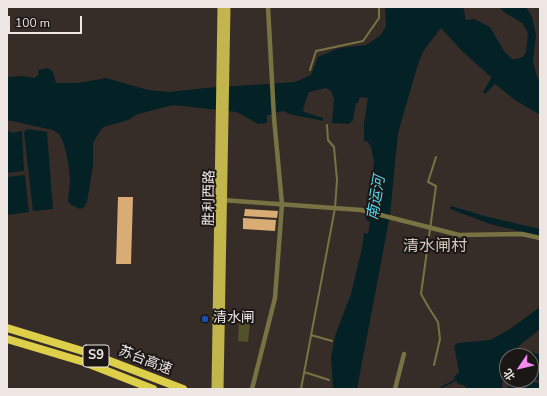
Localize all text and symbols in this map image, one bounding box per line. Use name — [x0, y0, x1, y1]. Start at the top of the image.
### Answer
scale bar — [10, 8, 84, 34]
text: 100 m — [15, 15, 50, 31]
street label: 胜利西路 — [201, 170, 219, 226]
water label: 南运河 — [364, 174, 390, 222]
district label: 清水闸村 — [403, 237, 467, 257]
place label: 清水闸 — [213, 311, 255, 327]
marker: 清水闸 — [200, 314, 210, 324]
street label: 苏台高速 — [116, 343, 174, 379]
road number: S9 — [83, 345, 109, 367]
north arrow — [499, 348, 539, 388]
text: 北 — [500, 366, 519, 383]

